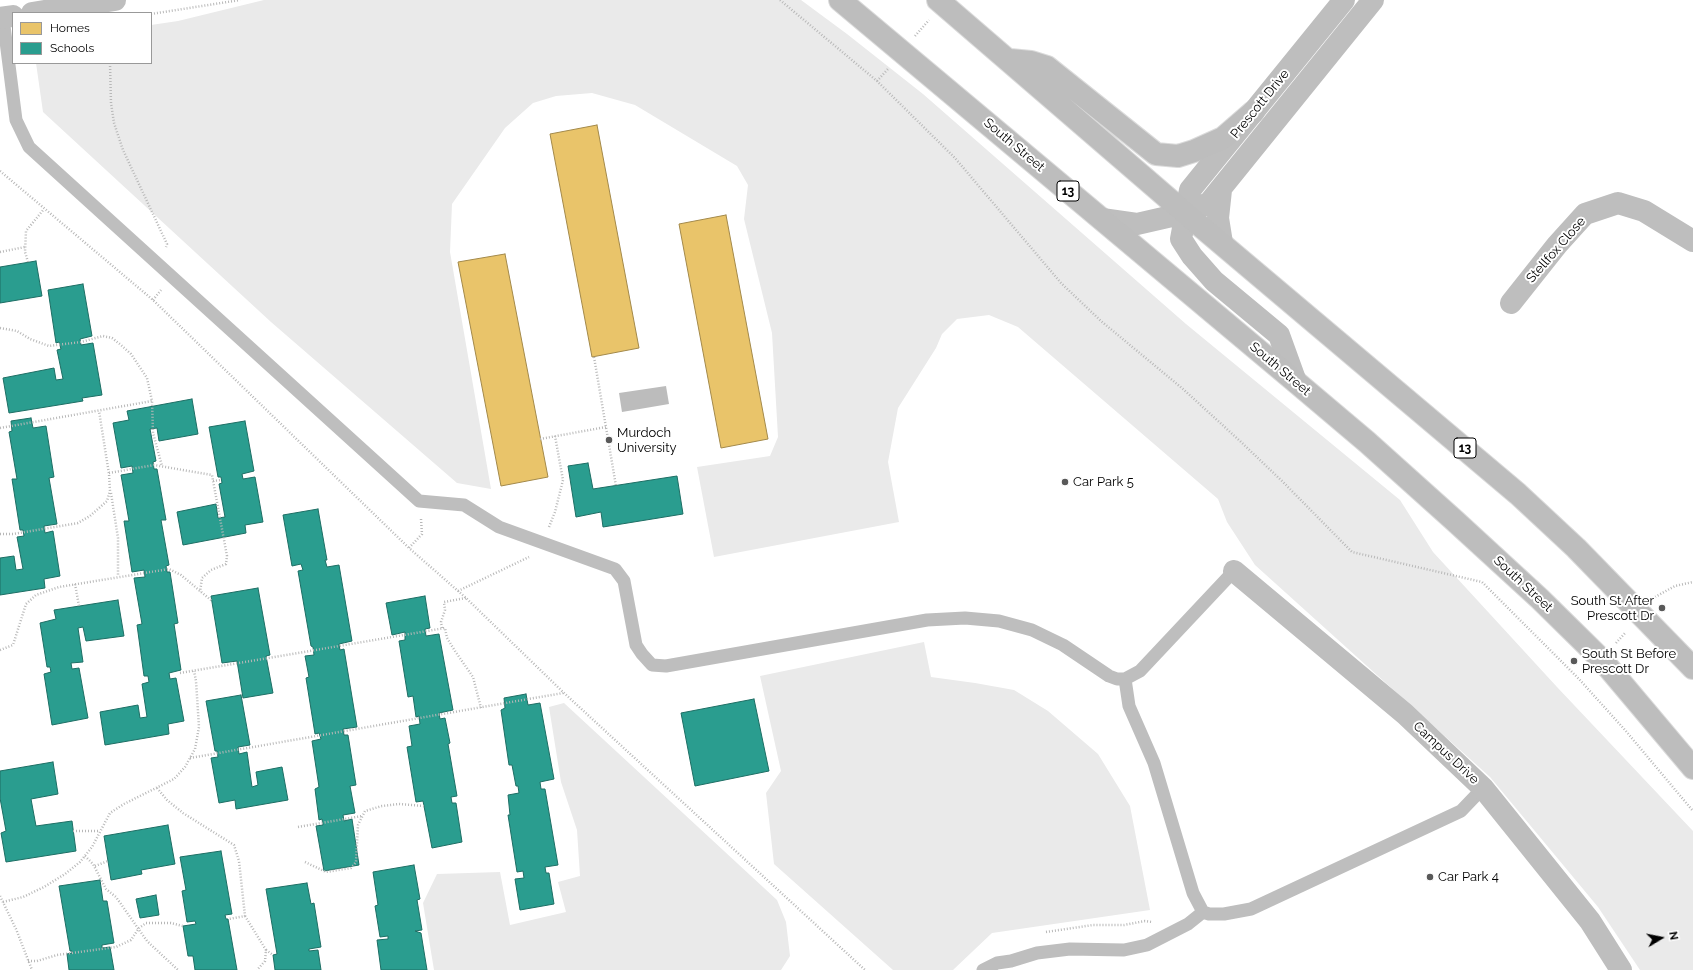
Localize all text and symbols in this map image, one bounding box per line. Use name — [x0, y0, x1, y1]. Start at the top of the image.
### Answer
legend — [12, 12, 152, 64]
text: Homes — [50, 21, 90, 35]
text: Schools — [50, 41, 94, 55]
street label: Prescott Drive — [1227, 66, 1293, 142]
street label: South Street — [980, 115, 1048, 175]
road number: 13 — [1057, 181, 1079, 201]
street label: Stellfox Close — [1523, 214, 1589, 286]
street label: South Street — [1246, 339, 1314, 399]
place label: Murdoch University — [617, 425, 677, 456]
marker: Murdoch University — [604, 435, 614, 445]
road number: 13 — [1454, 438, 1476, 458]
place label: Car Park 5 — [1073, 474, 1134, 490]
marker: Car Park 5 — [1060, 477, 1070, 487]
street label: South Street — [1490, 553, 1556, 615]
place label: South St After Prescott Dr — [1571, 593, 1654, 624]
marker: South St After Prescott Dr — [1657, 603, 1667, 613]
place label: South St Before Prescott Dr — [1582, 646, 1676, 677]
marker: South St Before Prescott Dr — [1569, 656, 1579, 666]
street label: Campus Drive — [1410, 719, 1482, 787]
place label: Car Park 4 — [1438, 869, 1499, 885]
marker: Car Park 4 — [1425, 872, 1435, 882]
north arrow — [1641, 918, 1681, 958]
text: N — [1666, 931, 1680, 941]

